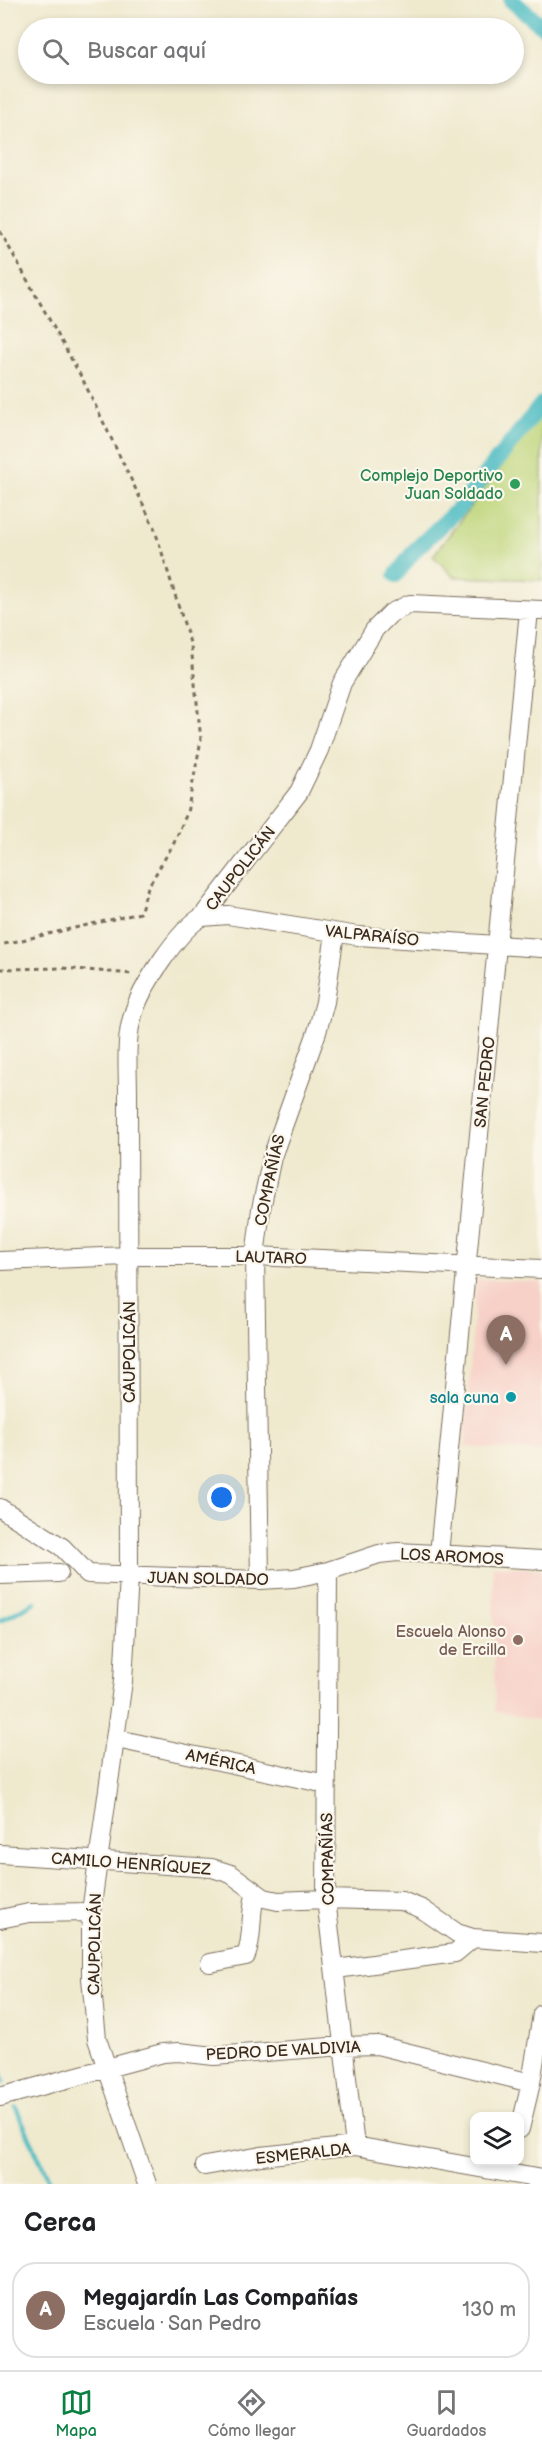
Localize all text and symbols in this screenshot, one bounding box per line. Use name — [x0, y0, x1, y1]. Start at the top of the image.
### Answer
search box — [18, 18, 524, 84]
icon: search — [39, 35, 72, 68]
text: Buscar aquí — [87, 38, 206, 65]
place label: Complejo Deportivo Juan Soldado — [360, 467, 503, 504]
marker: Complejo Deportivo Juan Soldado — [508, 477, 522, 491]
street label: CAUPOLICÁN — [201, 822, 280, 915]
street label: VALPARAÍSO — [324, 920, 420, 951]
street label: SAN PEDRO — [471, 1036, 500, 1129]
street label: COMPAÑÍAS — [250, 1133, 289, 1228]
street label: LAUTARO — [235, 1248, 307, 1269]
street label: CAUPOLICÁN — [119, 1301, 140, 1403]
pin: A — [486, 1316, 526, 1365]
place label: sala cuna — [430, 1389, 499, 1408]
marker: sala cuna — [504, 1390, 518, 1404]
your location — [207, 1483, 236, 1512]
street label: LOS AROMOS — [400, 1545, 504, 1570]
street label: JUAN SOLDADO — [147, 1569, 269, 1590]
place label: Escuela Alonso de Ercilla — [395, 1623, 506, 1660]
marker: Escuela Alonso de Ercilla — [511, 1633, 525, 1647]
street label: AMÉRICA — [184, 1744, 258, 1779]
street label: COMPAÑÍAS — [316, 1812, 339, 1906]
street label: CAMILO HENRÍQUEZ — [50, 1847, 212, 1880]
street label: CAUPOLICÁN — [83, 1893, 106, 1995]
street label: PEDRO DE VALDIVIA — [205, 2038, 361, 2065]
map controls — [470, 2112, 524, 2166]
button: layers — [470, 2112, 524, 2166]
street label: ESMERALDA — [254, 2140, 352, 2169]
text: Cerca — [24, 2208, 96, 2239]
text: Megajardín Las Compañías — [83, 2285, 358, 2312]
text: A — [39, 2298, 52, 2322]
text: 130 m — [462, 2298, 516, 2322]
text: Escuela · San Pedro — [83, 2312, 261, 2336]
tab: Mapa — [56, 2386, 97, 2441]
tab: Cómo llegar — [208, 2386, 296, 2441]
tab: Guardados — [407, 2386, 486, 2441]

